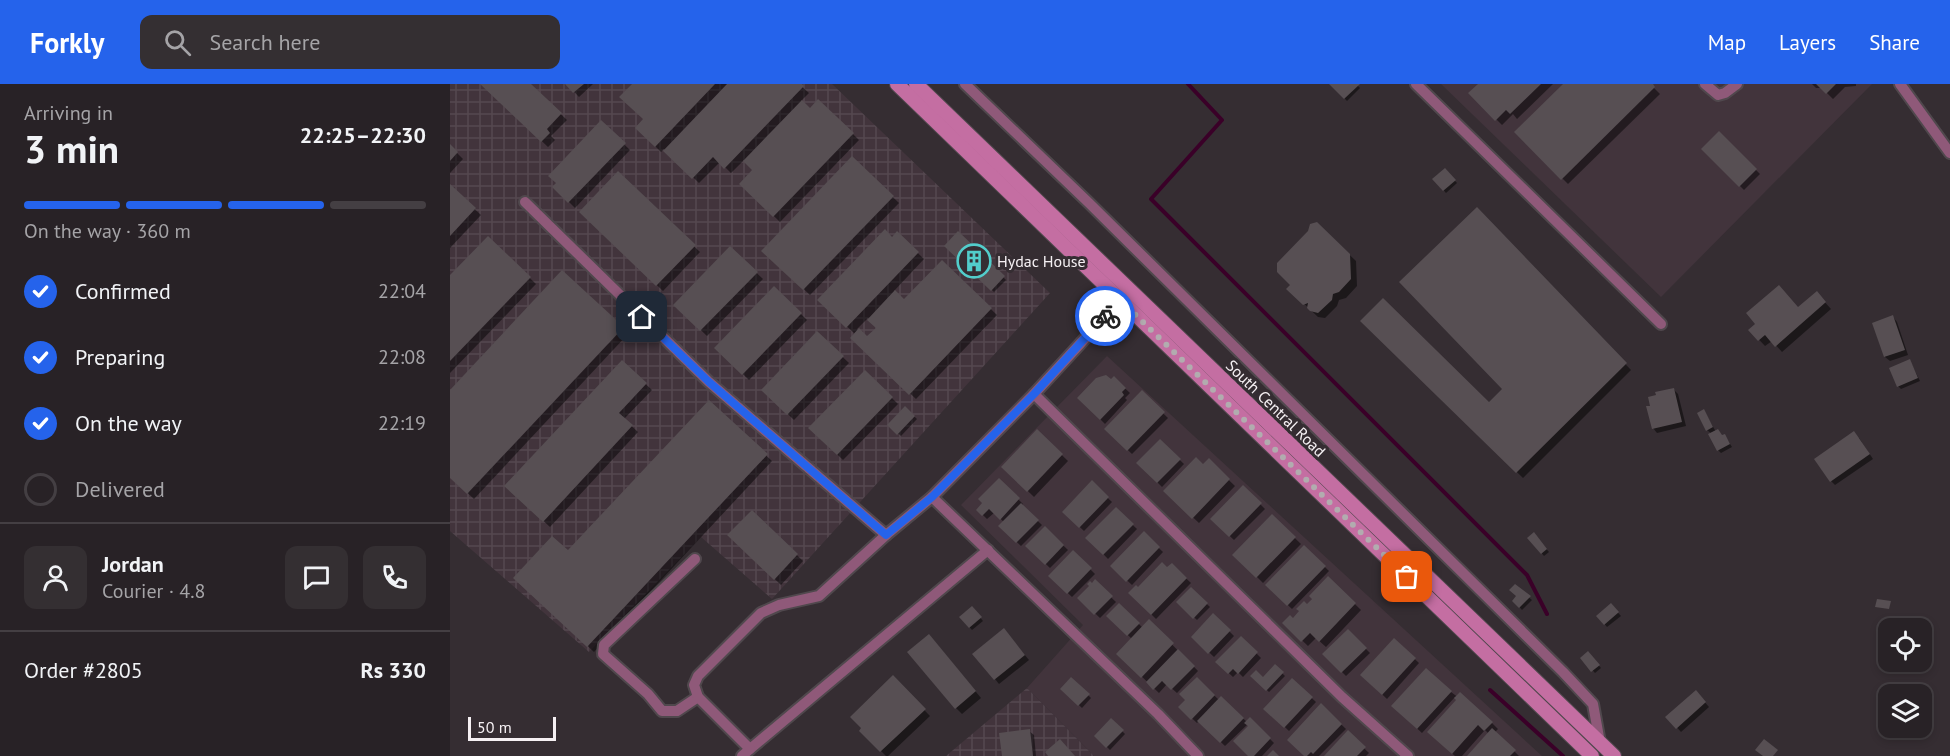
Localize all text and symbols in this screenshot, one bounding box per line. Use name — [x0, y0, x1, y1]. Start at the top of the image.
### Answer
search box — [140, 15, 560, 69]
text: Forkly — [30, 24, 104, 61]
icon: search — [161, 26, 194, 59]
text: Search here — [209, 28, 320, 56]
text: Map — [1708, 29, 1746, 56]
text: Layers — [1779, 29, 1836, 56]
text: Share — [1869, 29, 1920, 56]
text: Arriving in — [24, 100, 113, 126]
text: 22:25–22:30 — [300, 121, 426, 149]
text: 3 min — [24, 123, 119, 174]
text: On the way · 360 m — [24, 218, 191, 244]
building icon: Hydac House — [956, 243, 992, 279]
place label: Hydac House — [997, 251, 1086, 271]
icon: check — [24, 275, 57, 308]
text: Confirmed — [75, 277, 171, 305]
text: 22:04 — [378, 278, 426, 304]
courier — [1075, 286, 1135, 346]
pin — [616, 291, 667, 342]
icon: home — [625, 300, 658, 333]
icon: bike — [1089, 300, 1122, 333]
icon: check — [24, 341, 57, 374]
text: Preparing — [75, 343, 165, 371]
text: 22:08 — [378, 344, 426, 370]
street label: South Central Road — [1222, 355, 1330, 461]
icon: check — [24, 407, 57, 440]
text: On the way — [75, 409, 182, 437]
text: 22:19 — [378, 410, 426, 436]
text: Delivered — [75, 475, 165, 503]
button: person — [24, 546, 87, 609]
button: chat — [285, 546, 348, 609]
button: phone — [363, 546, 426, 609]
text: Jordan — [102, 550, 164, 578]
pin — [1381, 551, 1432, 602]
icon: bag — [1390, 560, 1423, 593]
text: Courier · 4.8 — [102, 578, 205, 604]
map controls — [1878, 618, 1932, 738]
button: locate — [1878, 618, 1932, 672]
text: Order #2805 — [24, 656, 143, 684]
text: Rs 330 — [360, 656, 426, 684]
button: layers — [1878, 684, 1932, 738]
scale bar — [468, 714, 556, 742]
text: 50 m — [477, 717, 512, 737]

